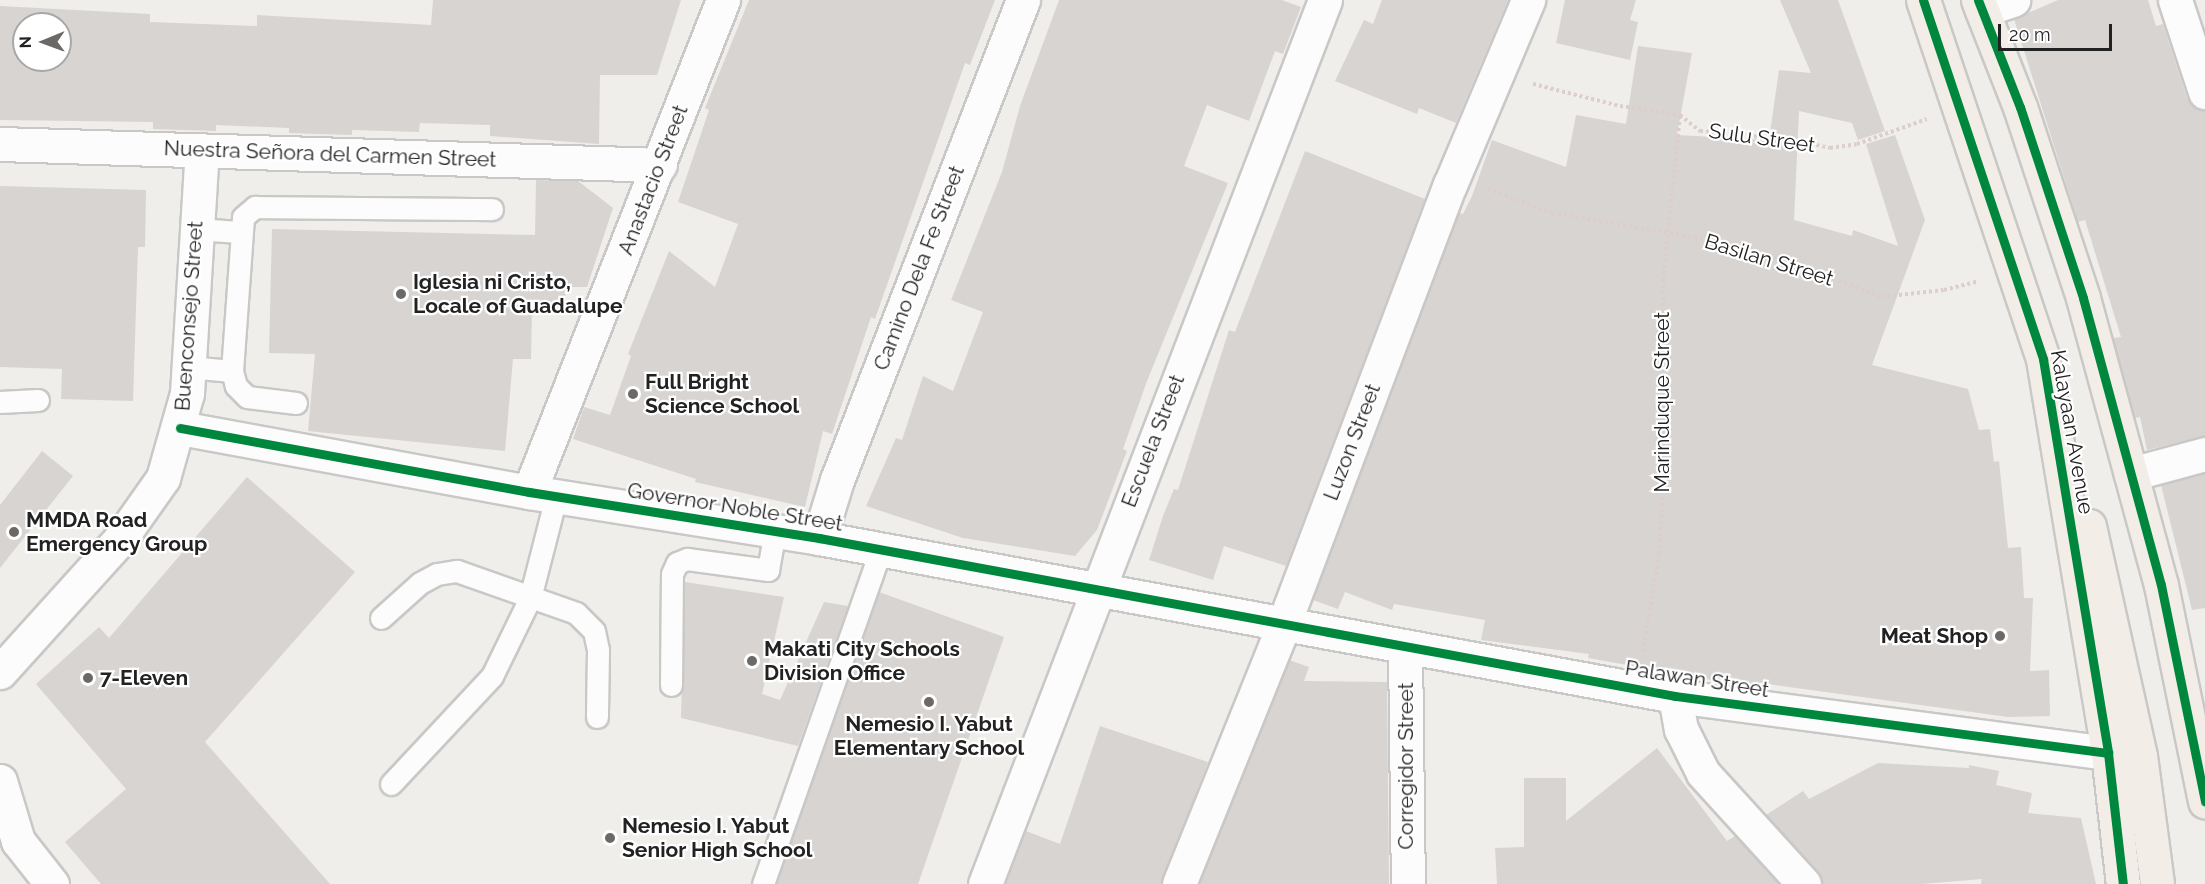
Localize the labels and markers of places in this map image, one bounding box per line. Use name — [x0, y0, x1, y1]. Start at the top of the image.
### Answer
place label: Iglesia ni Cristo, Locale of Guadalupe — [413, 269, 623, 319]
marker: Iglesia ni Cristo, Locale of Guadalupe — [394, 287, 408, 301]
place label: Full Bright Science School — [645, 369, 799, 419]
marker: Full Bright Science School — [626, 387, 640, 401]
place label: MMDA Road Emergency Group — [26, 507, 208, 557]
marker: MMDA Road Emergency Group — [7, 525, 21, 539]
place label: Meat Shop — [1881, 623, 1988, 649]
marker: Meat Shop — [1993, 629, 2007, 643]
place label: Makati City Schools Division Office — [764, 636, 960, 686]
marker: Makati City Schools Division Office — [745, 654, 759, 668]
place label: 7-Eleven — [100, 665, 188, 691]
marker: 7-Eleven — [81, 671, 95, 685]
marker: Nemesio I. Yabut Elementary School — [922, 695, 936, 709]
place label: Nemesio I. Yabut Elementary School — [834, 711, 1024, 761]
place label: Nemesio I. Yabut Senior High School — [622, 813, 813, 863]
marker: Nemesio I. Yabut Senior High School — [603, 831, 617, 845]

